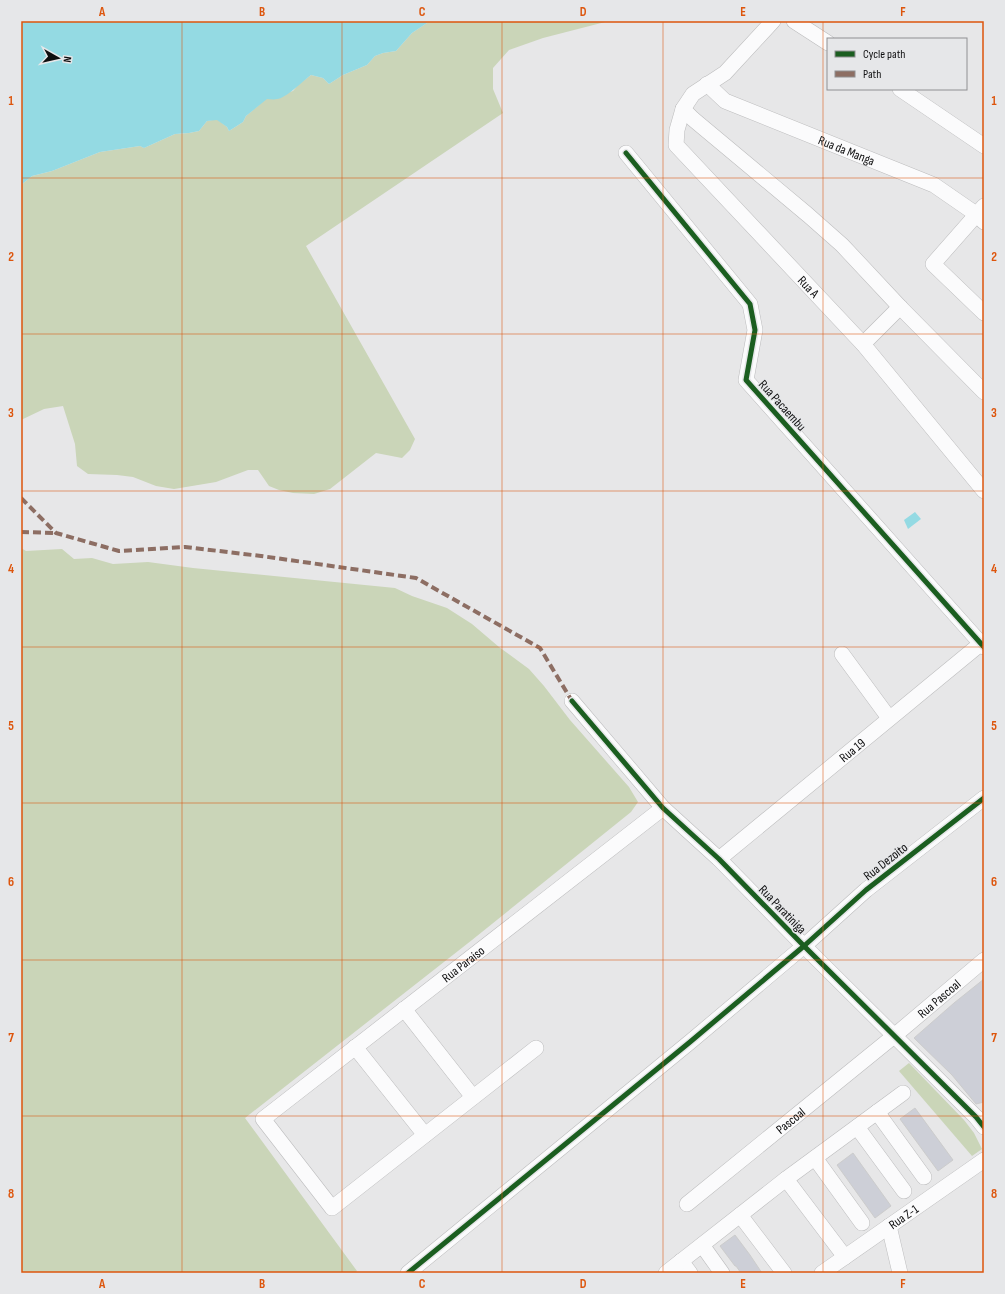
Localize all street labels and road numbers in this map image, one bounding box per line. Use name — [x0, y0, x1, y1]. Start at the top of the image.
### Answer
street label: Rua da Manga — [816, 132, 877, 169]
street label: Rua A — [794, 273, 823, 302]
street label: Rua Pacaembu — [755, 377, 809, 435]
street label: Rua 19 — [836, 735, 869, 766]
street label: Rua Dezoito — [860, 840, 911, 884]
street label: Rua Paratiniga — [755, 882, 809, 937]
street label: Rua Paraiso — [439, 943, 488, 986]
street label: Rua Pascoal — [914, 976, 964, 1022]
street label: Pascoal — [773, 1104, 809, 1138]
street label: Rua Z-1 — [886, 1201, 922, 1233]

